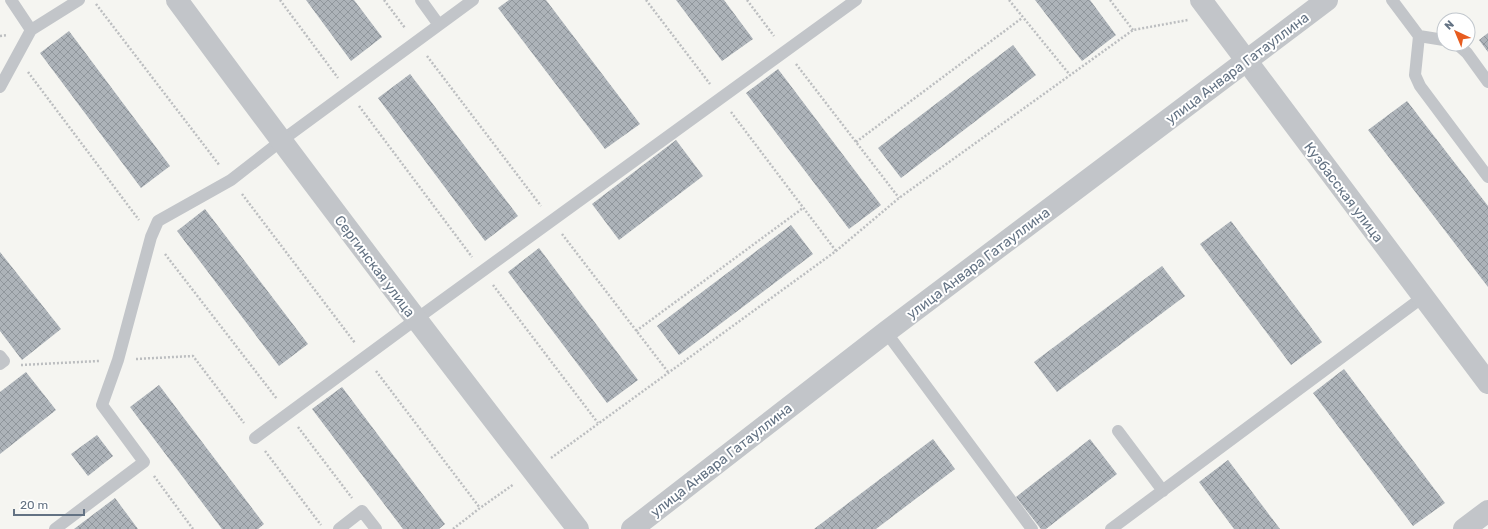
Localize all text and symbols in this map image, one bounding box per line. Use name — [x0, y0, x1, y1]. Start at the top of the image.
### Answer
street label: улица Анвара Гатауллина — [1162, 9, 1312, 128]
north arrow — [1436, 12, 1476, 52]
text: N — [1442, 18, 1457, 33]
street label: Кузбасская улица — [1300, 139, 1387, 246]
street label: улица Анвара Гатауллина — [903, 204, 1053, 323]
street label: Сергинская улица — [331, 212, 418, 320]
street label: улица Анвара Гатауллина — [647, 400, 795, 521]
scale bar — [14, 491, 84, 517]
text: 20 m — [20, 498, 48, 512]

